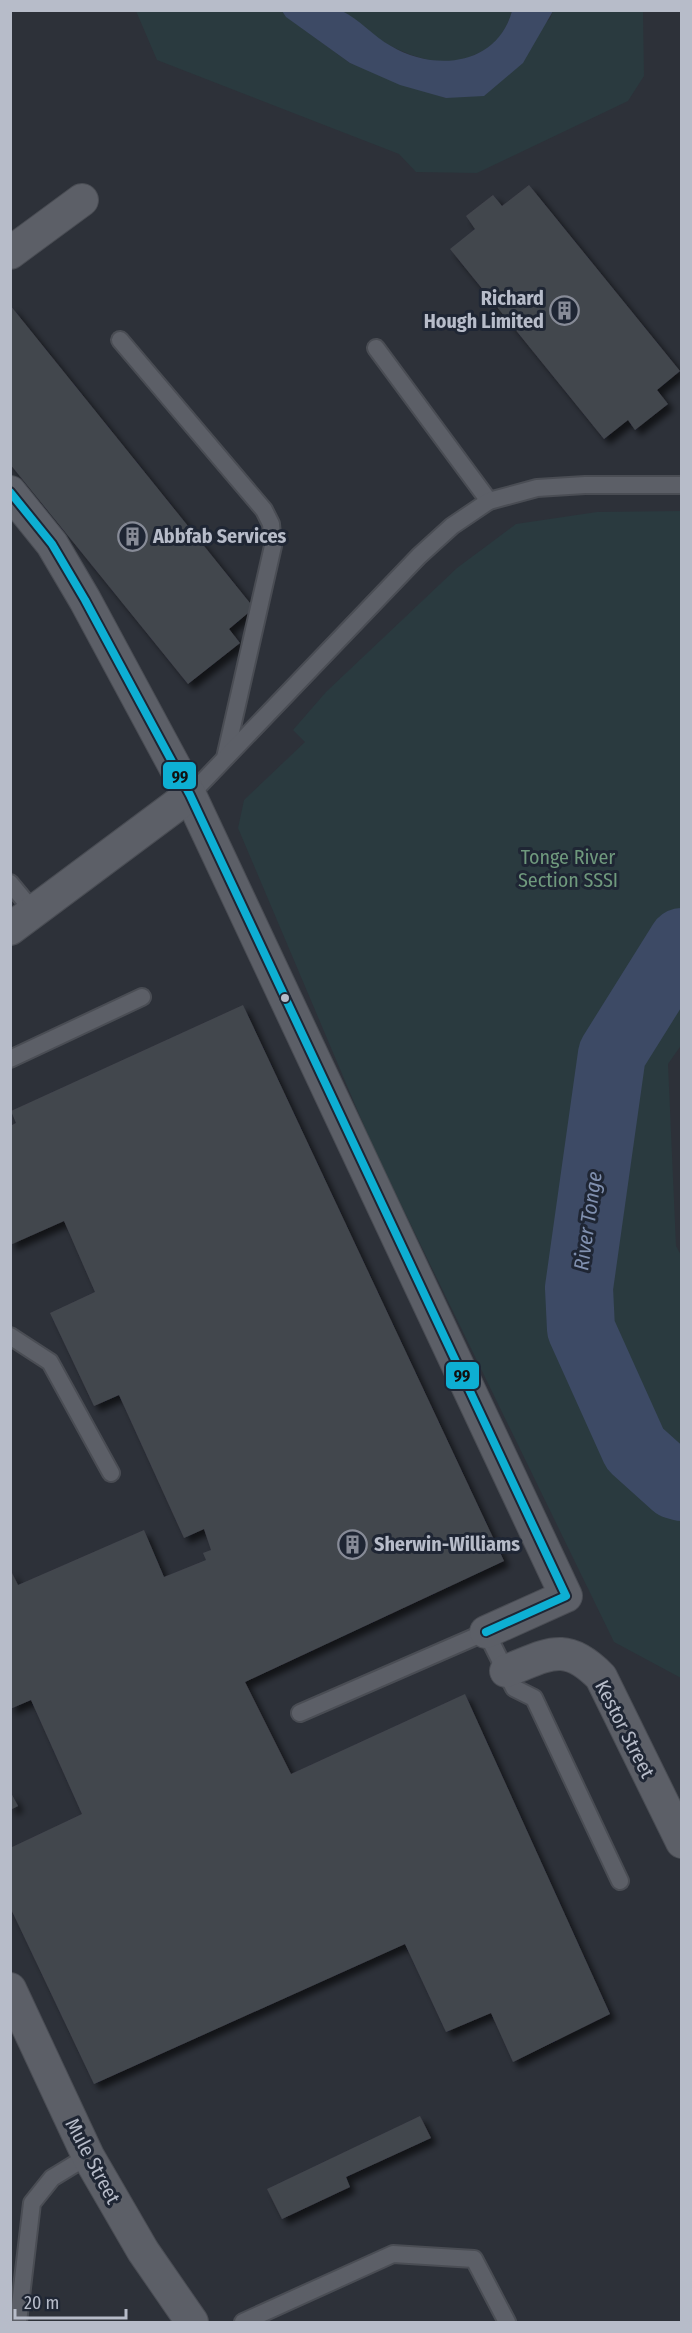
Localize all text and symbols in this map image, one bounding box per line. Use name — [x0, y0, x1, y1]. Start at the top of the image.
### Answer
place label: Richard Hough Limited — [424, 286, 544, 333]
building icon: Richard Hough Limited — [549, 294, 581, 326]
building icon: Abbfab Services — [116, 520, 148, 552]
place label: Abbfab Services — [152, 524, 287, 548]
line badge: 99 — [162, 761, 197, 790]
text: 99 — [172, 767, 188, 786]
park label: Tonge River Section SSSI — [518, 845, 618, 892]
unlabelled marker — [279, 992, 291, 1004]
water label: River Tonge — [568, 1170, 608, 1272]
line badge: 99 — [445, 1361, 480, 1390]
text: 99 — [454, 1366, 470, 1385]
building icon: Sherwin-Williams — [337, 1528, 369, 1560]
place label: Sherwin-Williams — [374, 1532, 520, 1556]
street label: Kestor Street — [590, 1676, 660, 1782]
street label: Mule Street — [60, 2114, 126, 2208]
scale bar — [15, 2282, 126, 2320]
text: 20 m — [24, 2292, 59, 2314]

